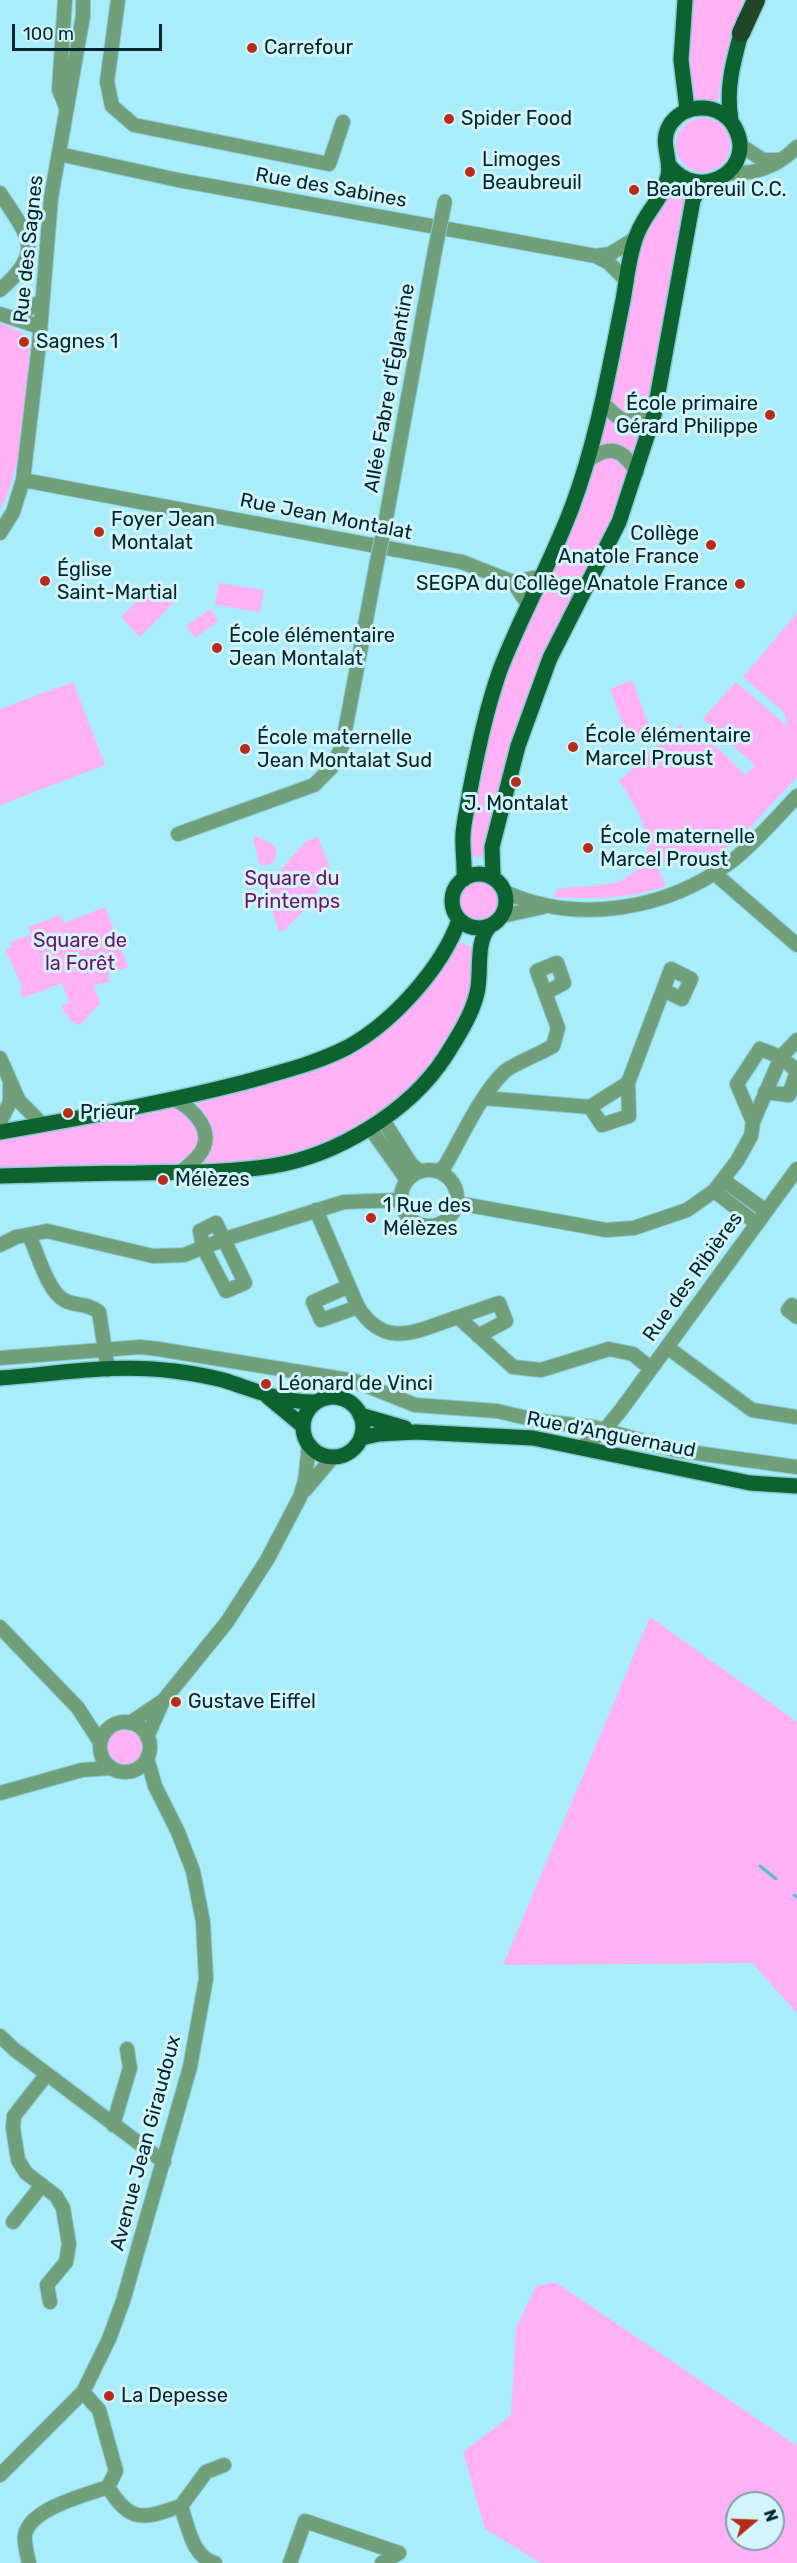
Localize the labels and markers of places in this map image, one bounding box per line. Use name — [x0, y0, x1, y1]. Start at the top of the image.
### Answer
place label: Carrefour — [264, 36, 353, 60]
marker: Carrefour — [245, 41, 259, 55]
place label: Spider Food — [461, 107, 572, 131]
marker: Spider Food — [442, 112, 456, 126]
place label: Limoges Beaubreuil — [482, 148, 582, 195]
marker: Limoges Beaubreuil — [463, 165, 477, 179]
place label: Beaubreuil C.C. — [646, 178, 787, 202]
marker: Beaubreuil C.C. — [627, 183, 641, 197]
place label: Sagnes 1 — [36, 330, 118, 354]
marker: Sagnes 1 — [17, 335, 31, 349]
place label: École primaire Gérard Philippe — [616, 392, 758, 439]
marker: École primaire Gérard Philippe — [763, 408, 777, 422]
place label: Foyer Jean Montalat — [111, 508, 215, 555]
place label: Collège Anatole France — [558, 522, 699, 569]
marker: Foyer Jean Montalat — [92, 525, 106, 539]
marker: Collège Anatole France — [704, 538, 718, 552]
place label: Église Saint-Martial — [57, 558, 178, 605]
place label: SEGPA du Collège Anatole France — [416, 572, 728, 596]
marker: Église Saint-Martial — [38, 574, 52, 588]
marker: SEGPA du Collège Anatole France — [733, 577, 747, 591]
place label: École élémentaire Jean Montalat — [229, 624, 395, 671]
marker: École élémentaire Jean Montalat — [210, 641, 224, 655]
place label: École élémentaire Marcel Proust — [585, 724, 751, 771]
place label: École maternelle Jean Montalat Sud — [257, 726, 432, 773]
marker: École élémentaire Marcel Proust — [566, 740, 580, 754]
marker: École maternelle Jean Montalat Sud — [238, 742, 252, 756]
marker: J. Montalat — [509, 775, 523, 789]
place label: J. Montalat — [464, 792, 568, 816]
place label: École maternelle Marcel Proust — [600, 825, 755, 872]
marker: École maternelle Marcel Proust — [581, 841, 595, 855]
place label: Prieur — [80, 1101, 136, 1125]
marker: Prieur — [61, 1106, 75, 1120]
place label: Mélèzes — [175, 1168, 250, 1192]
marker: Mélèzes — [156, 1173, 170, 1187]
place label: 1 Rue des Mélèzes — [383, 1194, 471, 1241]
marker: 1 Rue des Mélèzes — [364, 1211, 378, 1225]
place label: Léonard de Vinci — [278, 1372, 433, 1396]
marker: Léonard de Vinci — [259, 1377, 273, 1391]
place label: Gustave Eiffel — [188, 1690, 316, 1714]
marker: Gustave Eiffel — [169, 1695, 183, 1709]
place label: La Depesse — [121, 2384, 228, 2408]
marker: La Depesse — [102, 2389, 116, 2403]

